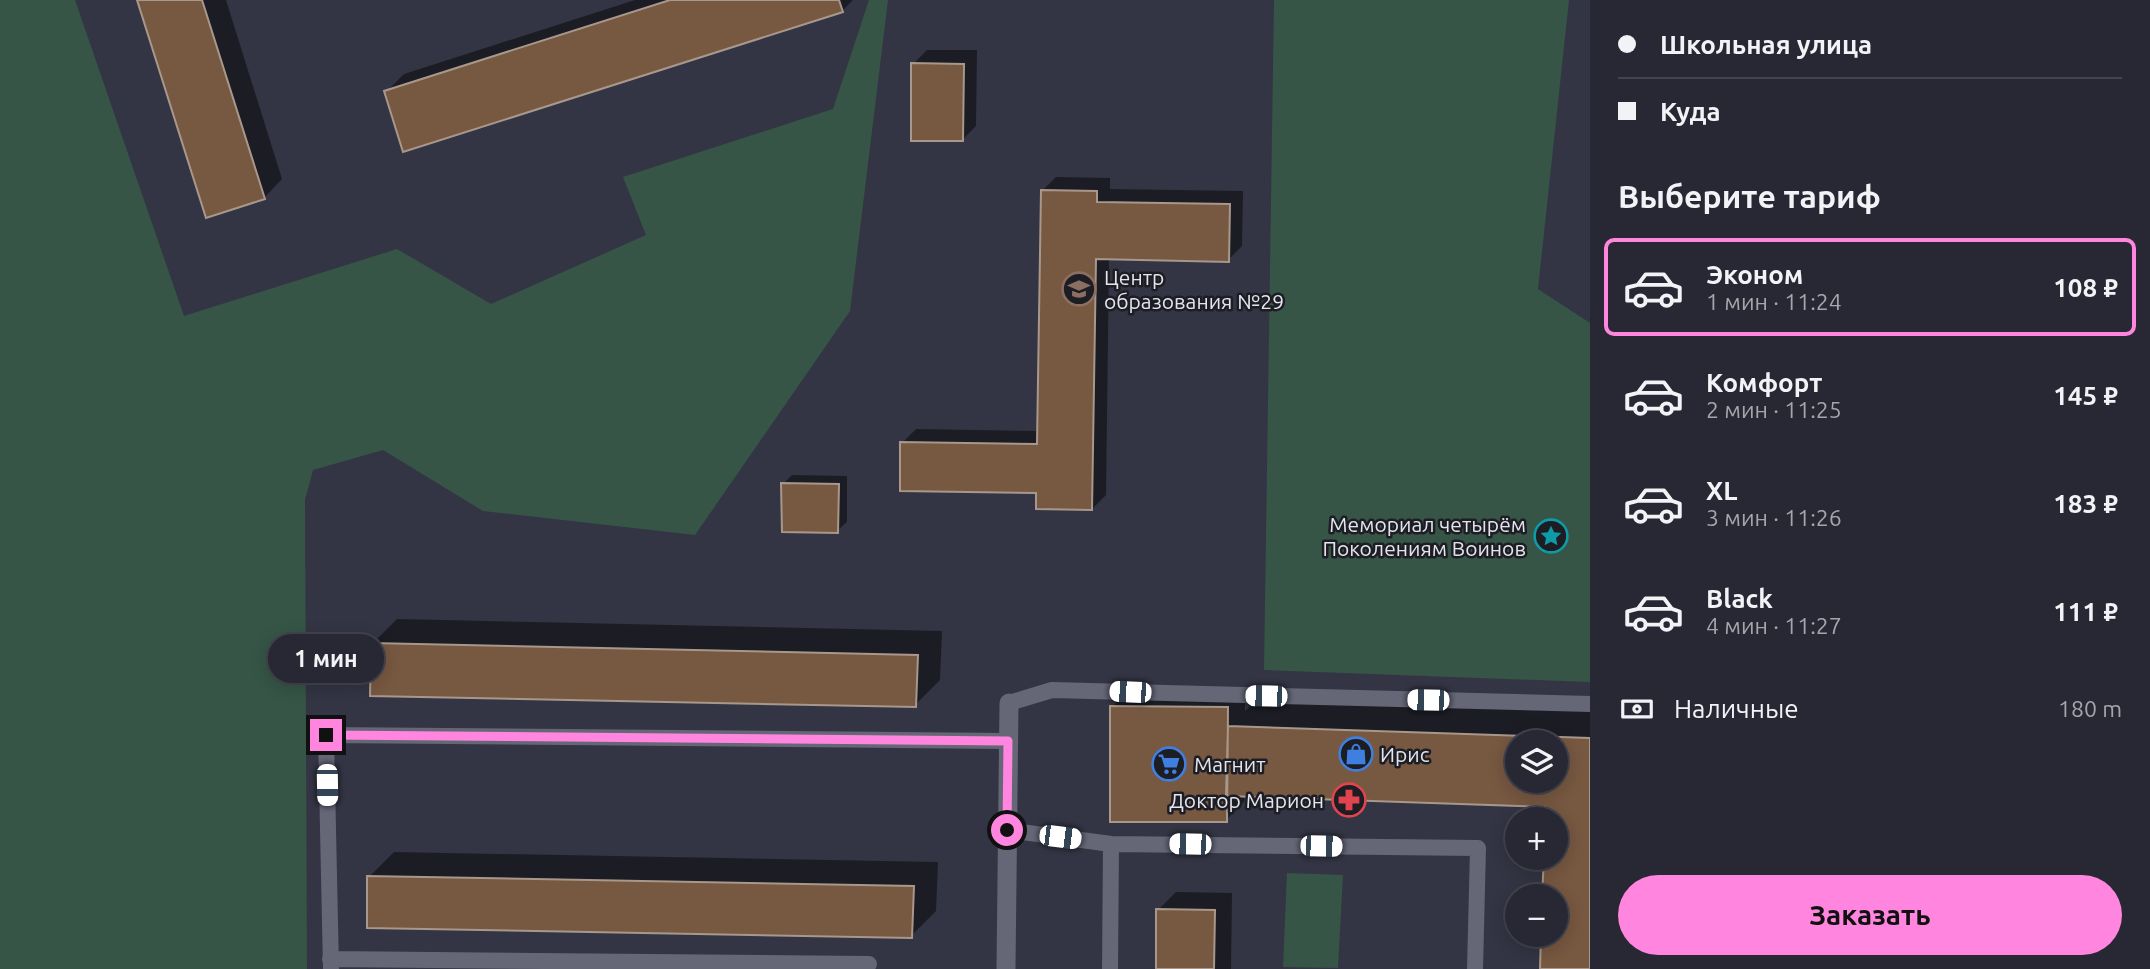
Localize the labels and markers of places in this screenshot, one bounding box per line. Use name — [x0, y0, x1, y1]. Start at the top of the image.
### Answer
place label: Центр образования №29 — [1104, 265, 1284, 313]
school or university icon: Центр образования №29 — [1060, 270, 1098, 308]
place label: Мемориал четырём Поколениям Воинов — [1322, 512, 1526, 560]
place icon: Мемориал четырём Поколениям Воинов — [1532, 517, 1570, 555]
shop icon: Ирис — [1337, 735, 1375, 773]
place label: Ирис — [1380, 742, 1430, 766]
supermarket icon: Магнит — [1150, 745, 1188, 783]
place label: Магнит — [1194, 752, 1266, 776]
pharmacy icon: Доктор Марион — [1330, 781, 1368, 819]
place label: Доктор Марион — [1169, 788, 1324, 812]

